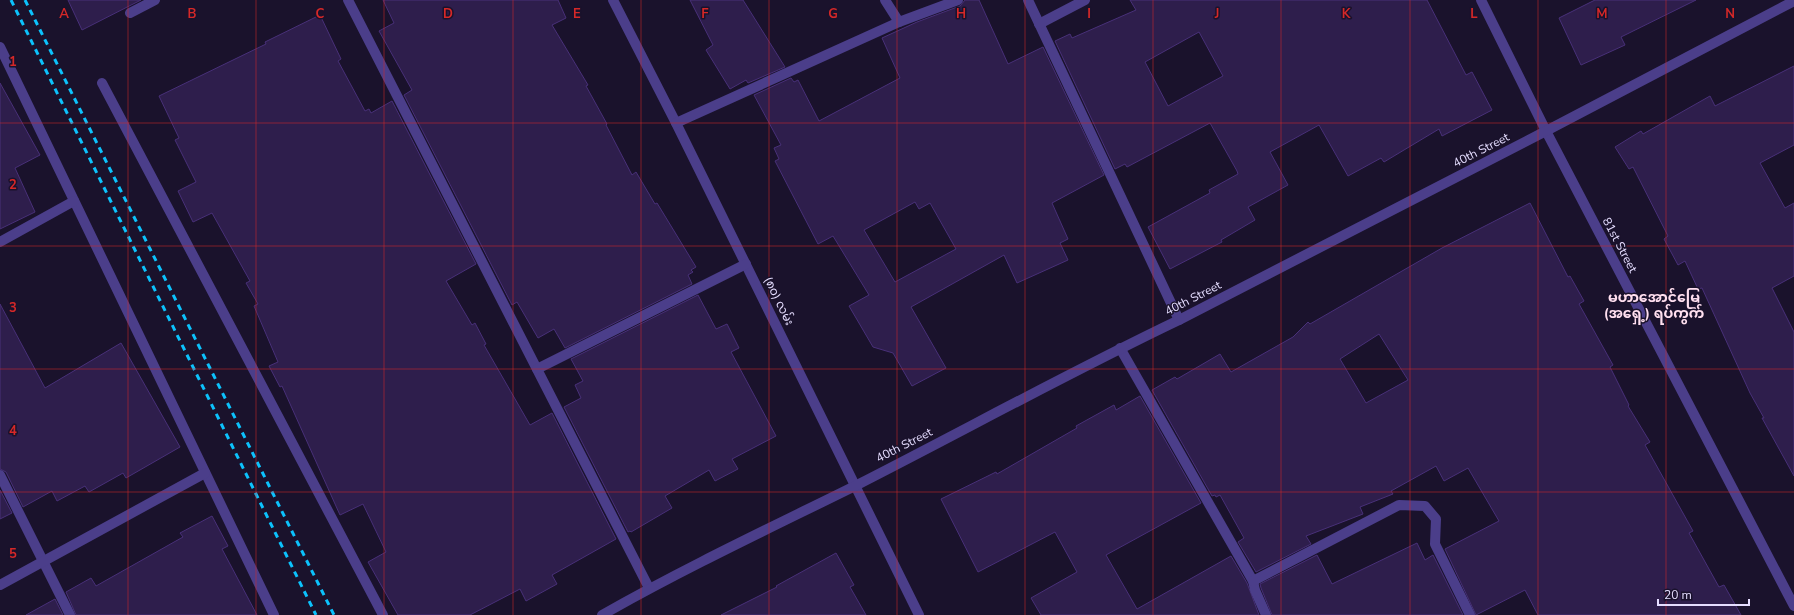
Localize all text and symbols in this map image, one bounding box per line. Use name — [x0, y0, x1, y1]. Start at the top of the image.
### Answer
text: A — [59, 5, 69, 23]
text: B — [188, 5, 197, 23]
text: C — [316, 5, 325, 23]
text: D — [443, 5, 453, 23]
text: E — [573, 5, 581, 23]
text: F — [701, 5, 709, 23]
text: G — [828, 5, 838, 23]
text: H — [956, 5, 966, 23]
text: I — [1087, 5, 1091, 23]
text: J — [1214, 5, 1219, 23]
text: K — [1342, 5, 1351, 23]
text: L — [1470, 5, 1478, 23]
text: M — [1596, 5, 1608, 23]
text: N — [1725, 5, 1735, 23]
text: 1 — [9, 53, 17, 71]
street label: 40th Street — [1450, 129, 1513, 171]
text: 2 — [9, 176, 17, 194]
street label: 81st Street — [1599, 215, 1642, 276]
street label: (၈၀) လမ်း — [760, 274, 799, 328]
street label: 40th Street — [1162, 277, 1225, 319]
district label: မဟာအောင်မြေ (အရှေ့) ရပ်ကွက် — [1604, 287, 1704, 325]
text: 3 — [9, 299, 17, 317]
text: 4 — [9, 422, 17, 440]
street label: 40th Street — [873, 424, 936, 466]
text: 5 — [9, 545, 17, 563]
scale bar — [1658, 581, 1749, 607]
text: 20 m — [1664, 587, 1692, 603]

